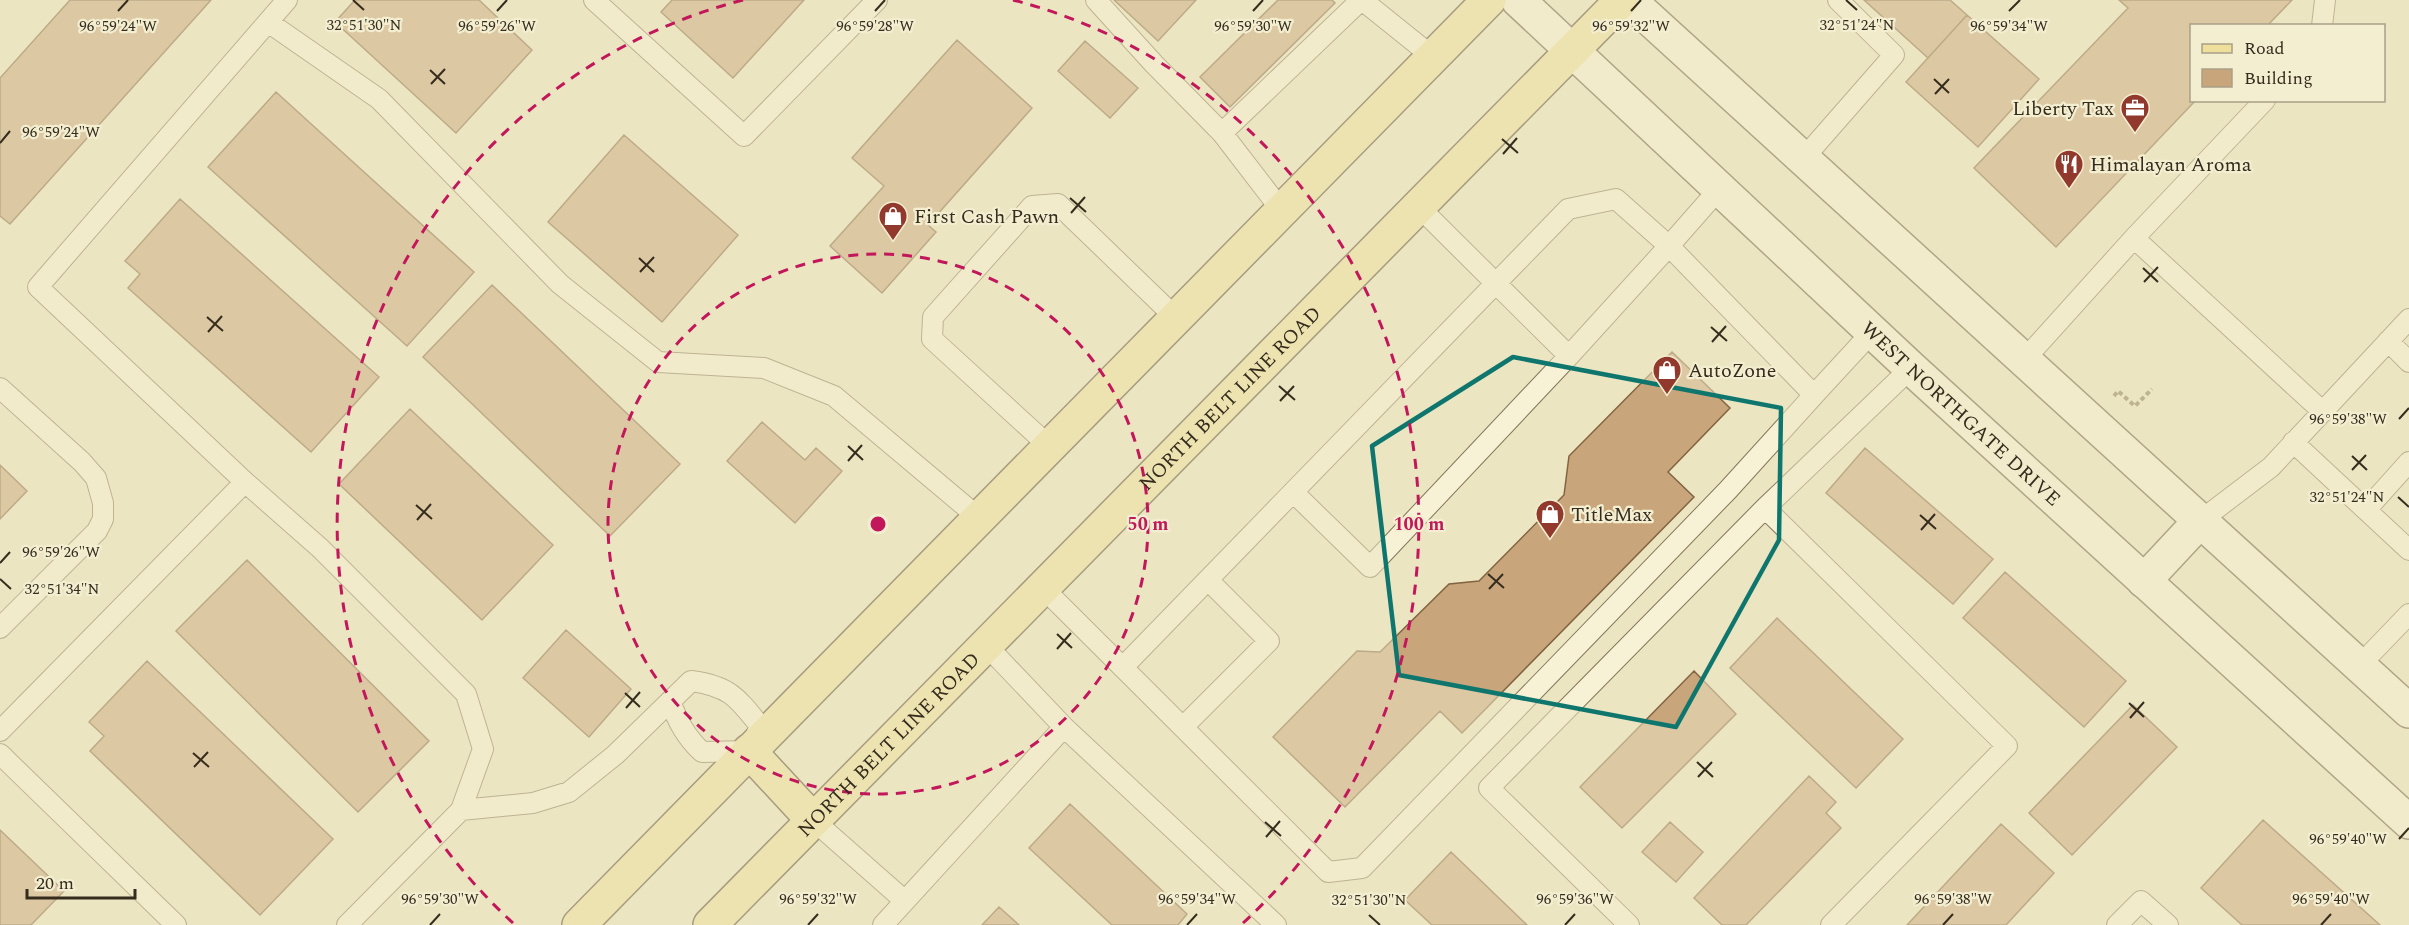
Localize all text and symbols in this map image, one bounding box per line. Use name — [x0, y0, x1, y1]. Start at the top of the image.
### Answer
text: 32°51'30"N — [327, 14, 402, 37]
text: 32°51'24"N — [1820, 14, 1895, 37]
text: 96°59'24"W — [79, 15, 157, 38]
text: 96°59'26"W — [458, 15, 536, 38]
text: 96°59'28"W — [836, 15, 914, 38]
text: 96°59'30"W — [1214, 15, 1292, 38]
text: 96°59'32"W — [1592, 15, 1670, 38]
text: 96°59'34"W — [1970, 15, 2048, 38]
legend — [2190, 24, 2385, 102]
text: Road — [2244, 35, 2285, 62]
text: Building — [2244, 65, 2313, 92]
office icon: Liberty Tax — [2119, 92, 2151, 134]
place label: Liberty Tax — [2012, 94, 2114, 124]
text: 96°59'24"W — [22, 121, 100, 144]
restaurant icon: Himalayan Aroma — [2053, 148, 2085, 190]
place label: Himalayan Aroma — [2090, 150, 2252, 180]
shop icon: First Cash Pawn — [877, 200, 909, 242]
place label: First Cash Pawn — [914, 202, 1059, 232]
street label: NORTH BELT LINE ROAD — [1132, 299, 1329, 498]
street label: WEST NORTHGATE DRIVE — [1854, 314, 2067, 514]
shop icon: AutoZone — [1651, 354, 1683, 396]
place label: AutoZone — [1688, 356, 1776, 386]
text: 96°59'38"W — [2309, 408, 2387, 431]
text: 32°51'24"N — [2310, 486, 2385, 509]
shop icon: TitleMax — [1534, 498, 1566, 540]
place label: TitleMax — [1571, 500, 1652, 530]
text: 50 m — [1128, 511, 1168, 538]
text: 100 m — [1393, 511, 1445, 538]
centre of rings — [868, 514, 888, 534]
text: 96°59'26"W — [22, 541, 100, 564]
text: 32°51'34"N — [25, 578, 100, 601]
street label: NORTH BELT LINE ROAD — [791, 645, 987, 844]
text: 96°59'40"W — [2309, 828, 2387, 851]
scale bar — [27, 862, 135, 900]
text: 20 m — [36, 870, 74, 897]
text: 96°59'30"W — [401, 888, 479, 911]
text: 96°59'32"W — [779, 888, 857, 911]
text: 96°59'34"W — [1158, 888, 1236, 911]
text: 96°59'36"W — [1536, 888, 1614, 911]
text: 96°59'38"W — [1914, 888, 1992, 911]
text: 96°59'40"W — [2292, 888, 2370, 911]
text: 32°51'30"N — [1332, 889, 1407, 912]

